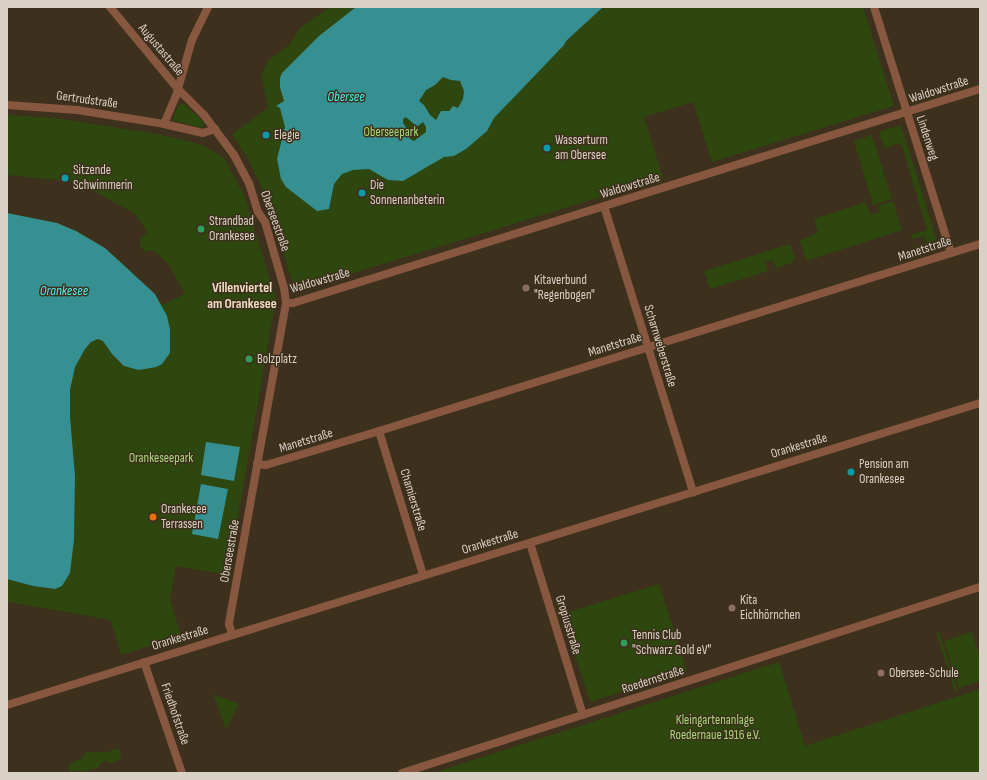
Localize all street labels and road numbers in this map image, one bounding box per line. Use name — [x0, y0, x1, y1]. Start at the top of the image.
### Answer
street label: Augustastraße — [135, 21, 187, 79]
street label: Waldowstraße — [907, 73, 971, 107]
street label: Gertrudstraße — [55, 88, 119, 112]
street label: Lindenweg — [912, 113, 942, 163]
street label: Waldowstraße — [598, 170, 662, 202]
street label: Oberseestraße — [257, 188, 293, 254]
street label: Manetstraße — [896, 233, 954, 265]
street label: Waldowstraße — [288, 265, 352, 297]
street label: Scharnweberstraße — [640, 303, 680, 389]
street label: Manetstraße — [586, 329, 644, 361]
street label: Manetstraße — [277, 425, 335, 457]
street label: Orankestraße — [769, 430, 829, 462]
street label: Chamierstraße — [396, 467, 430, 533]
street label: Oberseestraße — [217, 518, 243, 584]
street label: Orankestraße — [460, 526, 520, 558]
street label: Gropiusstraße — [552, 594, 584, 656]
street label: Orankestraße — [150, 622, 210, 654]
street label: Roedernstraße — [620, 663, 686, 697]
street label: Friedhofstraße — [157, 681, 193, 747]

